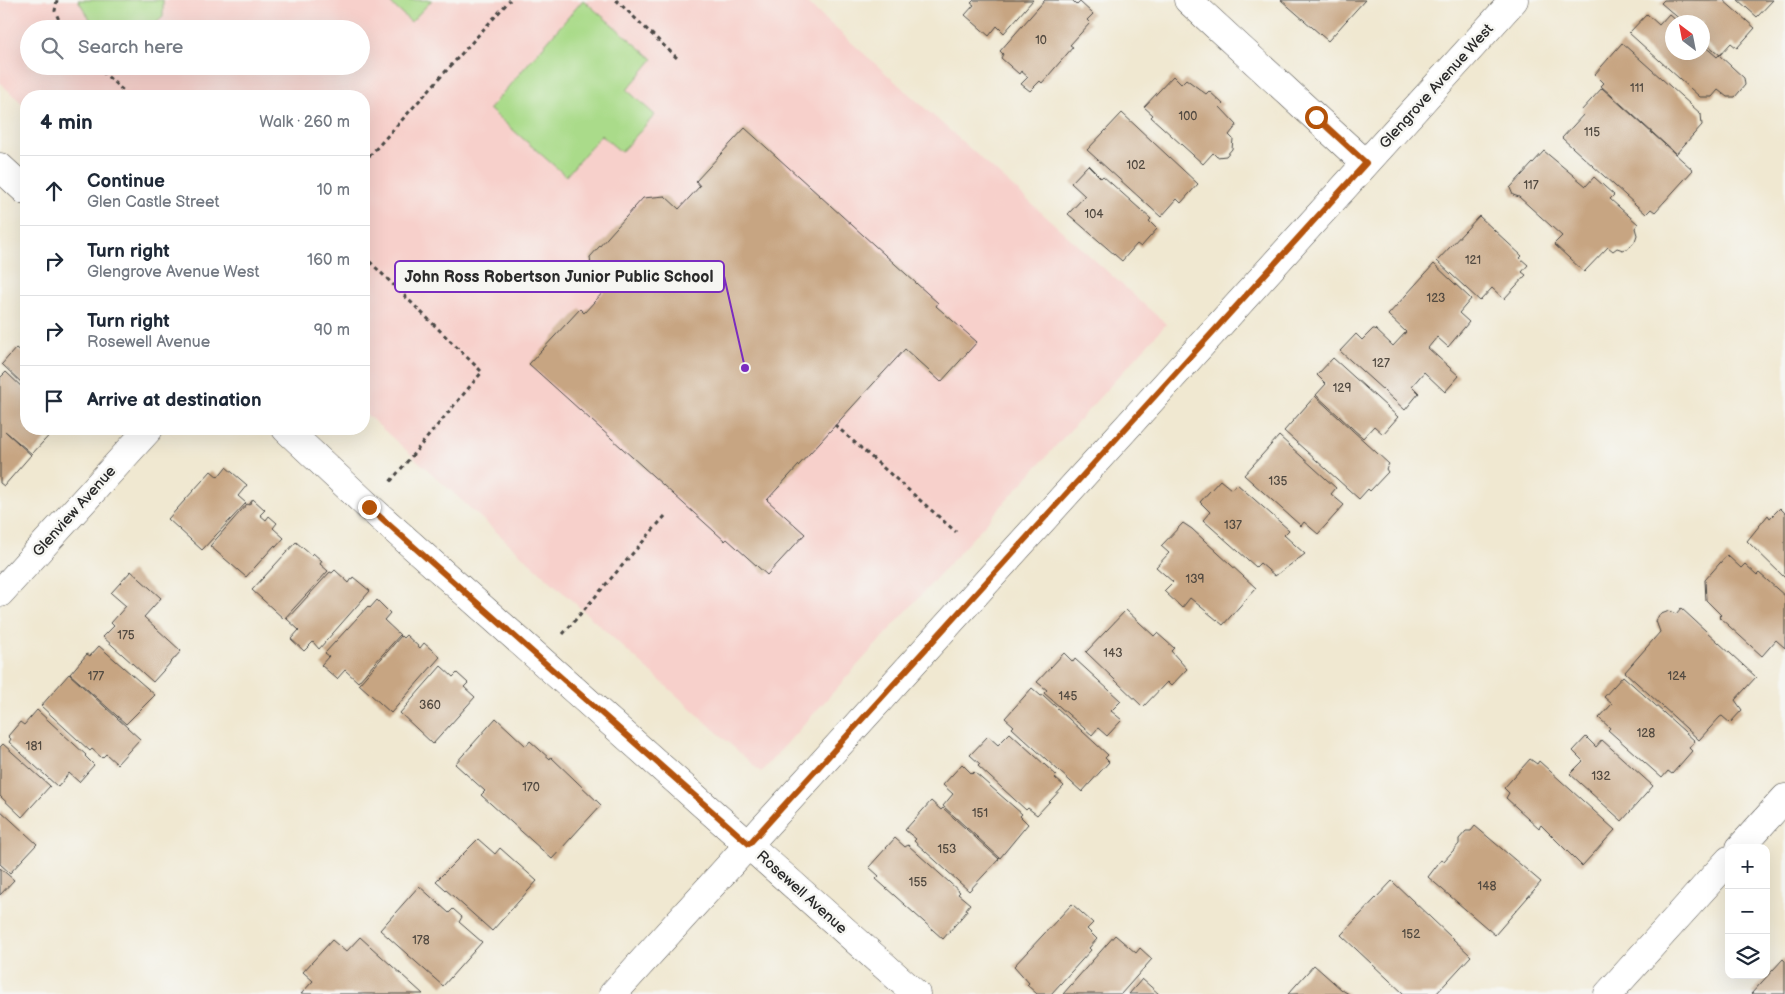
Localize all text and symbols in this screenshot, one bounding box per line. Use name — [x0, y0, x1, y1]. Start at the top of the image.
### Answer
north arrow — [1665, 15, 1710, 60]
search box — [20, 20, 370, 75]
street label: Glengrove Avenue West — [1375, 20, 1498, 153]
house number: 10 — [1035, 33, 1047, 48]
icon: search — [38, 34, 66, 62]
text: Search here — [78, 36, 183, 59]
house number: 111 — [1630, 81, 1644, 96]
route start — [1305, 106, 1328, 129]
house number: 100 — [1179, 109, 1197, 124]
text: 4 min — [40, 110, 93, 135]
text: Walk · 260 m — [259, 113, 350, 132]
house number: 115 — [1584, 125, 1600, 140]
house number: 102 — [1127, 158, 1145, 173]
text: Continue — [87, 170, 165, 193]
icon: ahead — [40, 177, 68, 205]
house number: 117 — [1523, 178, 1539, 193]
text: 10 m — [317, 181, 350, 200]
text: Glen Castle Street — [87, 193, 219, 212]
house number: 104 — [1084, 207, 1104, 222]
text: Turn right — [87, 240, 170, 263]
icon: right — [40, 247, 68, 275]
text: 160 m — [307, 251, 350, 270]
house number: 121 — [1465, 253, 1481, 268]
callout: John Ross Robertson Junior Public School — [395, 261, 724, 292]
text: Glengrove Avenue West — [87, 263, 259, 282]
text: John Ross Robertson Junior Public School — [405, 268, 713, 287]
house number: 123 — [1427, 291, 1445, 306]
text: Turn right — [87, 310, 170, 333]
icon: right — [40, 317, 68, 345]
text: 90 m — [314, 321, 350, 340]
text: Rosewell Avenue — [87, 333, 210, 352]
house number: 127 — [1372, 356, 1390, 371]
house number: 129 — [1333, 381, 1351, 396]
icon: arrive — [40, 387, 68, 415]
text: Arrive at destination — [87, 389, 262, 412]
street label: Glenview Avenue — [29, 462, 120, 561]
house number: 135 — [1269, 474, 1288, 489]
route end — [358, 496, 381, 519]
house number: 137 — [1224, 518, 1242, 533]
house number: 139 — [1186, 572, 1205, 587]
house number: 175 — [117, 628, 135, 643]
house number: 143 — [1103, 646, 1123, 661]
house number: 177 — [88, 669, 104, 684]
house number: 124 — [1668, 669, 1687, 684]
house number: 145 — [1059, 689, 1078, 704]
house number: 360 — [419, 698, 441, 713]
house number: 128 — [1637, 726, 1655, 741]
house number: 181 — [26, 739, 42, 754]
house number: 132 — [1591, 769, 1611, 784]
house number: 170 — [522, 780, 540, 795]
house number: 151 — [972, 806, 988, 821]
house number: 153 — [938, 842, 956, 857]
map controls — [1725, 844, 1770, 979]
button: + — [1725, 844, 1770, 889]
street label: Rosewell Avenue — [752, 847, 851, 938]
house number: 155 — [909, 875, 927, 890]
house number: 148 — [1478, 879, 1496, 894]
button: − — [1725, 889, 1770, 934]
house number: 152 — [1402, 927, 1420, 942]
house number: 178 — [412, 933, 430, 948]
button: layers — [1725, 934, 1770, 979]

